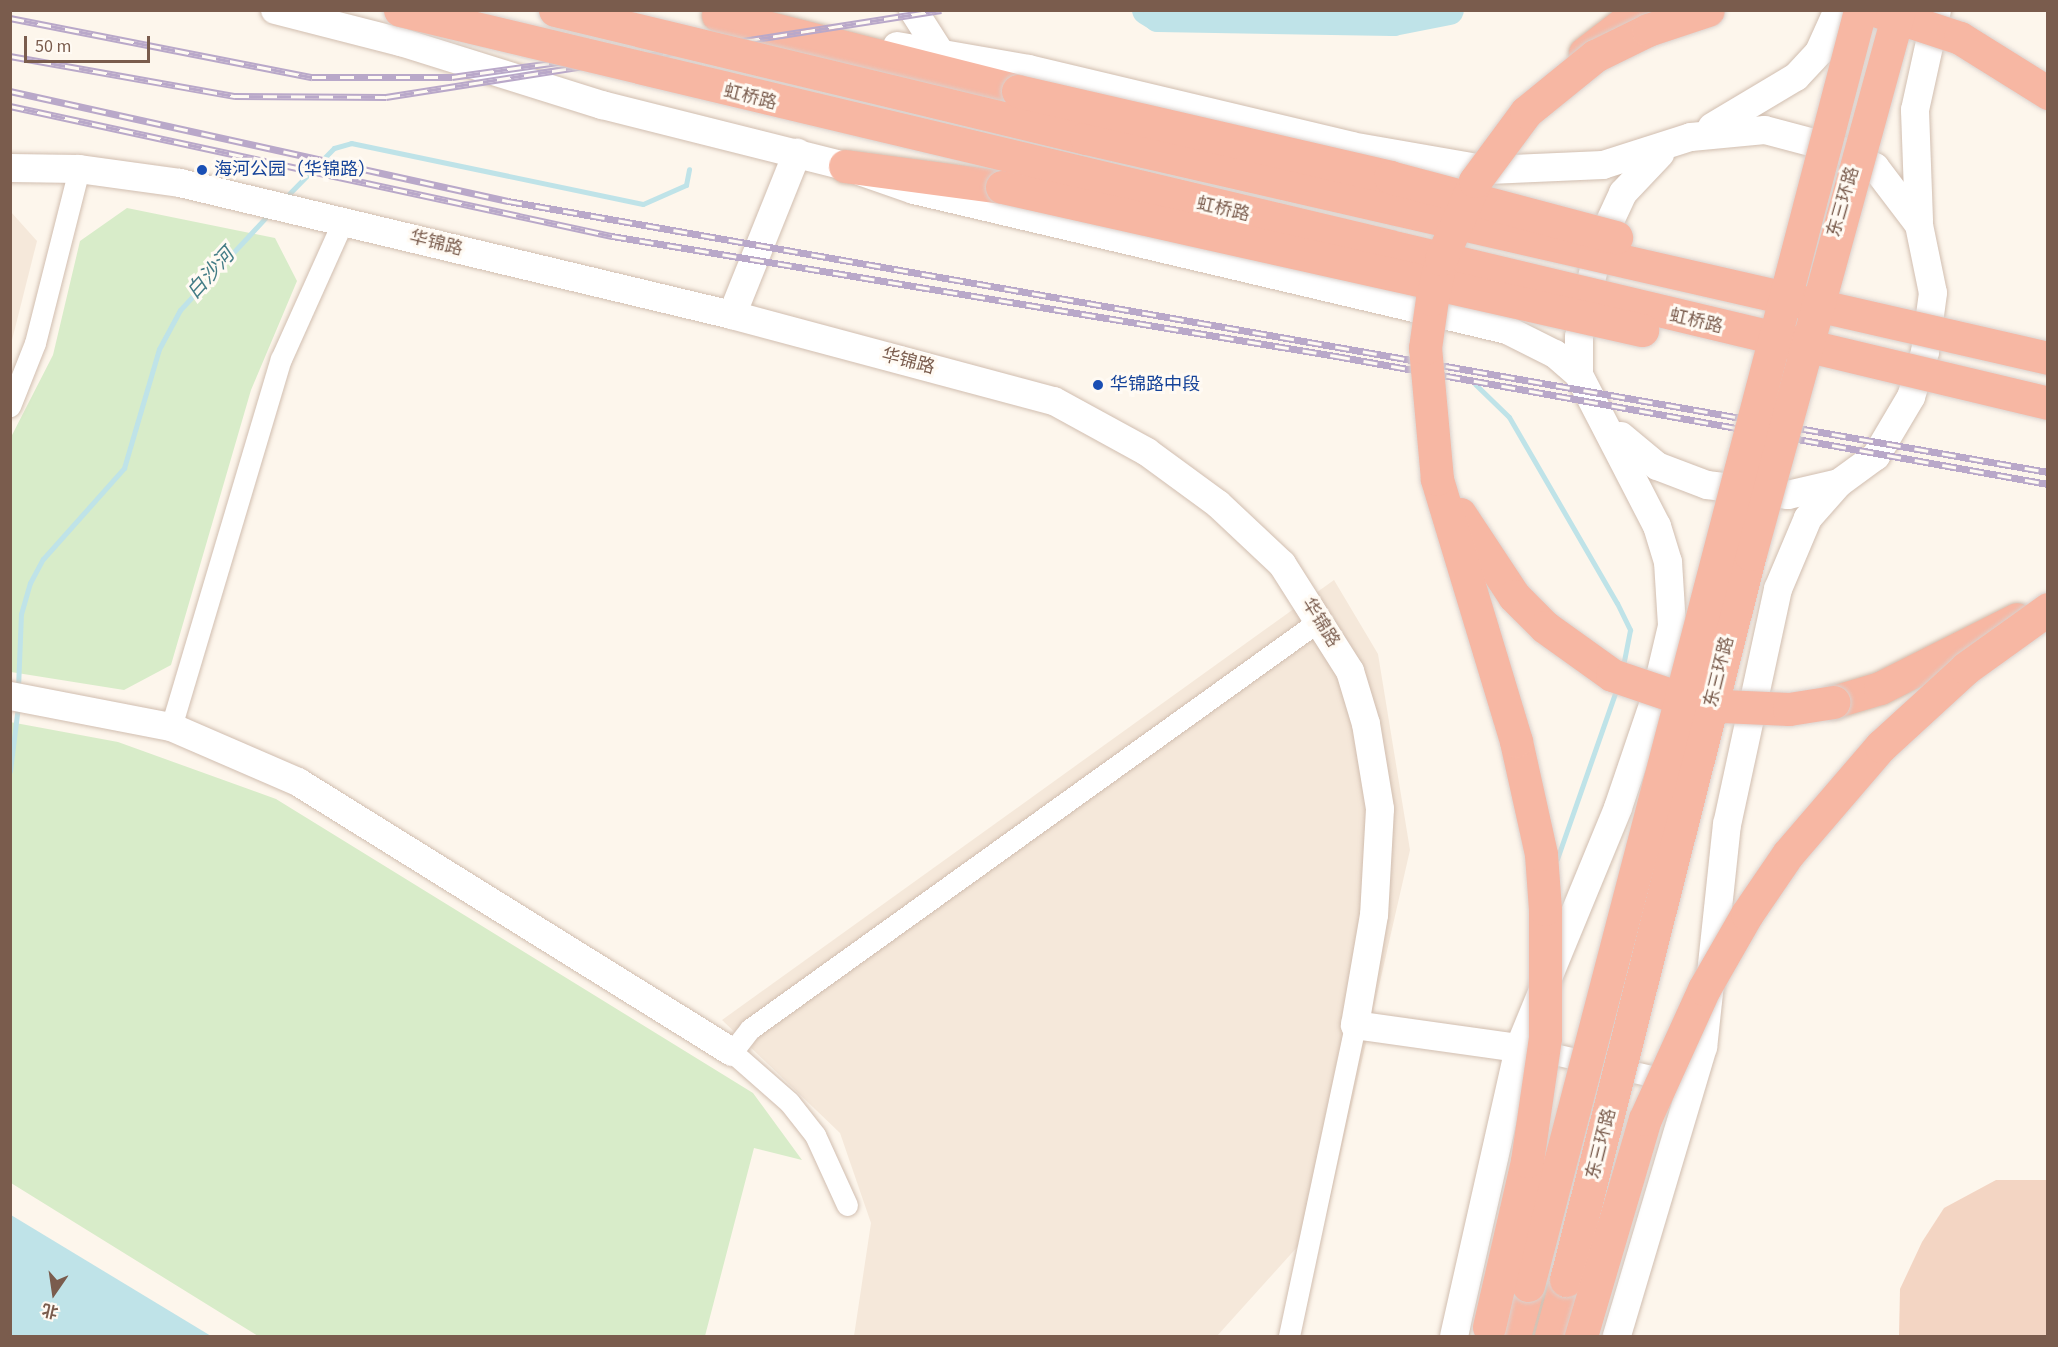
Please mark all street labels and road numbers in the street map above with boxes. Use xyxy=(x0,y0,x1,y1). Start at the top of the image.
street label: 虹桥路 xyxy=(721,81,779,115)
street label: 东三环路 xyxy=(1824,164,1864,240)
street label: 虹桥路 xyxy=(1194,193,1252,227)
street label: 华锦路 xyxy=(407,227,465,261)
street label: 虹桥路 xyxy=(1667,305,1725,339)
street label: 华锦路 xyxy=(879,345,937,379)
street label: 华锦路 xyxy=(1297,594,1343,652)
street label: 东三环路 xyxy=(1701,634,1739,710)
street label: 东三环路 xyxy=(1583,1106,1621,1182)

